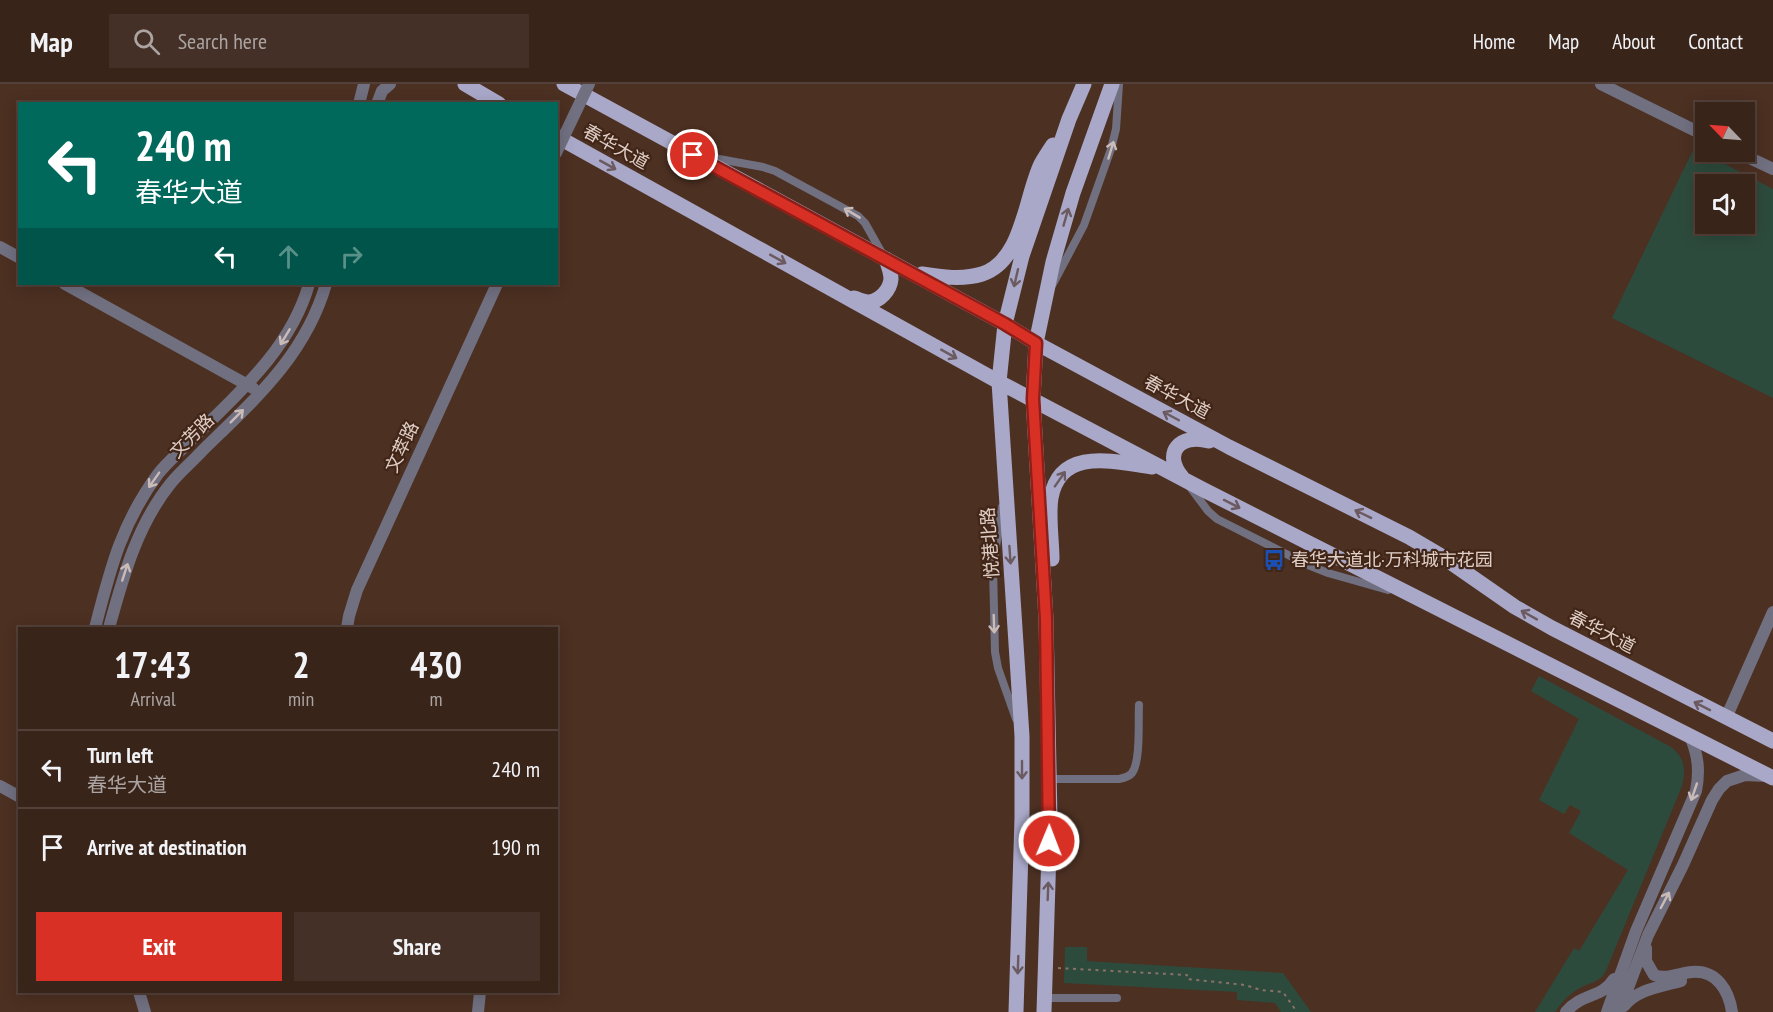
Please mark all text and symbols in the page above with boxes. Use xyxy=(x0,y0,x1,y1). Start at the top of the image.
search box xyxy=(109,14,529,68)
text: Map xyxy=(30,23,73,60)
icon: search xyxy=(130,25,163,58)
text: Search here xyxy=(178,27,267,55)
text: Home xyxy=(1473,28,1515,55)
text: Map xyxy=(1548,28,1579,55)
text: About xyxy=(1612,28,1655,55)
text: Contact xyxy=(1688,28,1743,55)
north arrow xyxy=(1695,102,1755,162)
map controls xyxy=(1695,102,1755,234)
text: 240 m xyxy=(135,118,232,173)
street label: 春华大道 xyxy=(579,119,653,174)
icon: left xyxy=(36,126,114,204)
pin xyxy=(667,129,718,180)
icon: arrive xyxy=(676,138,709,171)
one-way arrow xyxy=(1106,141,1117,160)
one-way arrow xyxy=(598,160,616,171)
button: sound xyxy=(1695,174,1755,234)
text: 春华大道 xyxy=(135,175,243,209)
one-way arrow xyxy=(844,207,861,219)
one-way arrow xyxy=(1061,208,1072,227)
icon: left xyxy=(209,240,242,273)
icon: ahead xyxy=(272,240,305,273)
icon: right xyxy=(335,240,368,273)
one-way arrow xyxy=(769,253,786,265)
one-way arrow xyxy=(1010,268,1022,287)
one-way arrow xyxy=(279,328,291,345)
one-way arrow xyxy=(940,348,957,360)
street label: 春华大道 xyxy=(1140,370,1214,424)
street label: 文芳路 xyxy=(164,408,219,463)
one-way arrow xyxy=(230,409,245,424)
one-way arrow xyxy=(1162,410,1180,421)
street label: 文萃路 xyxy=(380,417,423,476)
one-way arrow xyxy=(148,471,160,488)
one-way arrow xyxy=(1054,472,1066,488)
one-way arrow xyxy=(1223,499,1241,510)
street label: 悦港北路 xyxy=(976,506,1003,580)
one-way arrow xyxy=(1355,508,1372,520)
one-way arrow xyxy=(1005,544,1016,564)
bus stop icon: 春华大道北·万科城市花园 xyxy=(1262,548,1286,572)
place label: 春华大道北·万科城市花园 xyxy=(1291,548,1493,571)
one-way arrow xyxy=(120,563,131,582)
street label: 春华大道 xyxy=(1565,605,1640,658)
one-way arrow xyxy=(1521,609,1538,621)
one-way arrow xyxy=(989,613,1000,633)
text: 17:43 xyxy=(114,641,192,688)
text: 2 xyxy=(292,641,310,688)
text: 430 xyxy=(410,641,462,688)
text: Arrival xyxy=(130,686,176,712)
text: min xyxy=(288,686,314,712)
text: m xyxy=(430,686,443,712)
one-way arrow xyxy=(1693,699,1711,711)
text: Turn left xyxy=(87,741,153,769)
icon: left xyxy=(36,753,69,786)
text: 240 m xyxy=(491,755,540,783)
one-way arrow xyxy=(1016,760,1028,780)
text: 春华大道 xyxy=(87,772,167,798)
one-way arrow xyxy=(1688,782,1699,801)
position arrow xyxy=(1017,809,1081,873)
icon: arrive xyxy=(36,831,69,864)
text: Arrive at destination xyxy=(87,833,247,861)
text: 190 m xyxy=(491,833,540,861)
one-way arrow xyxy=(1042,881,1053,901)
one-way arrow xyxy=(1660,891,1671,909)
button: Exit xyxy=(36,912,282,981)
button: Share xyxy=(294,912,540,981)
one-way arrow xyxy=(1012,955,1024,975)

